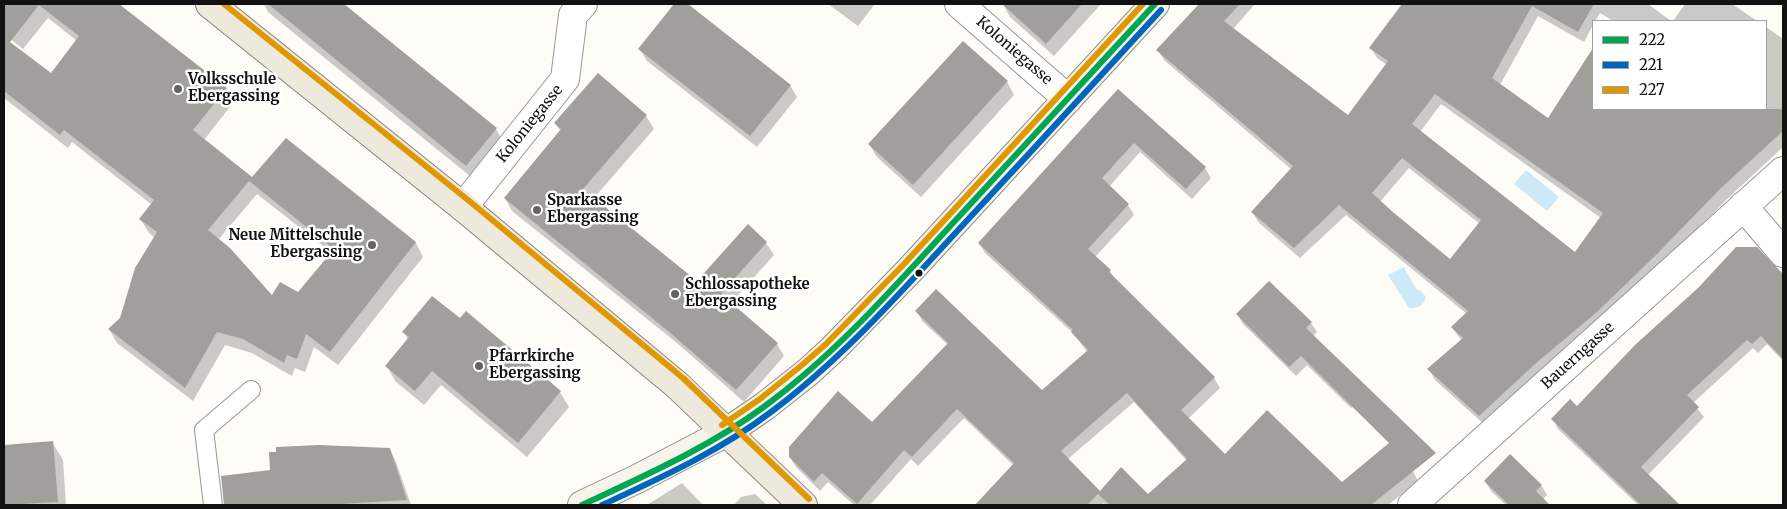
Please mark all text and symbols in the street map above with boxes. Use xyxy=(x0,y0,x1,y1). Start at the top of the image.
street label: Koloniegasse xyxy=(972,13,1056,89)
legend xyxy=(1592,20,1767,110)
text: 222 xyxy=(1639,30,1665,49)
text: 221 xyxy=(1639,55,1663,74)
place label: Volksschule Ebergassing xyxy=(188,71,280,106)
text: 227 xyxy=(1639,80,1665,99)
street label: Koloniegasse xyxy=(493,81,567,167)
marker: Volksschule Ebergassing xyxy=(172,83,184,95)
place label: Sparkasse Ebergassing xyxy=(547,192,639,227)
marker: Sparkasse Ebergassing xyxy=(531,204,543,216)
place label: Neue Mittelschule Ebergassing xyxy=(228,227,362,262)
marker: Neue Mittelschule Ebergassing xyxy=(366,239,378,251)
unlabelled marker xyxy=(914,268,924,278)
place label: Schlossapotheke Ebergassing xyxy=(685,276,810,311)
marker: Schlossapotheke Ebergassing xyxy=(669,288,681,300)
street label: Bauerngasse xyxy=(1538,319,1618,393)
place label: Pfarrkirche Ebergassing xyxy=(489,348,581,383)
marker: Pfarrkirche Ebergassing xyxy=(473,360,485,372)

